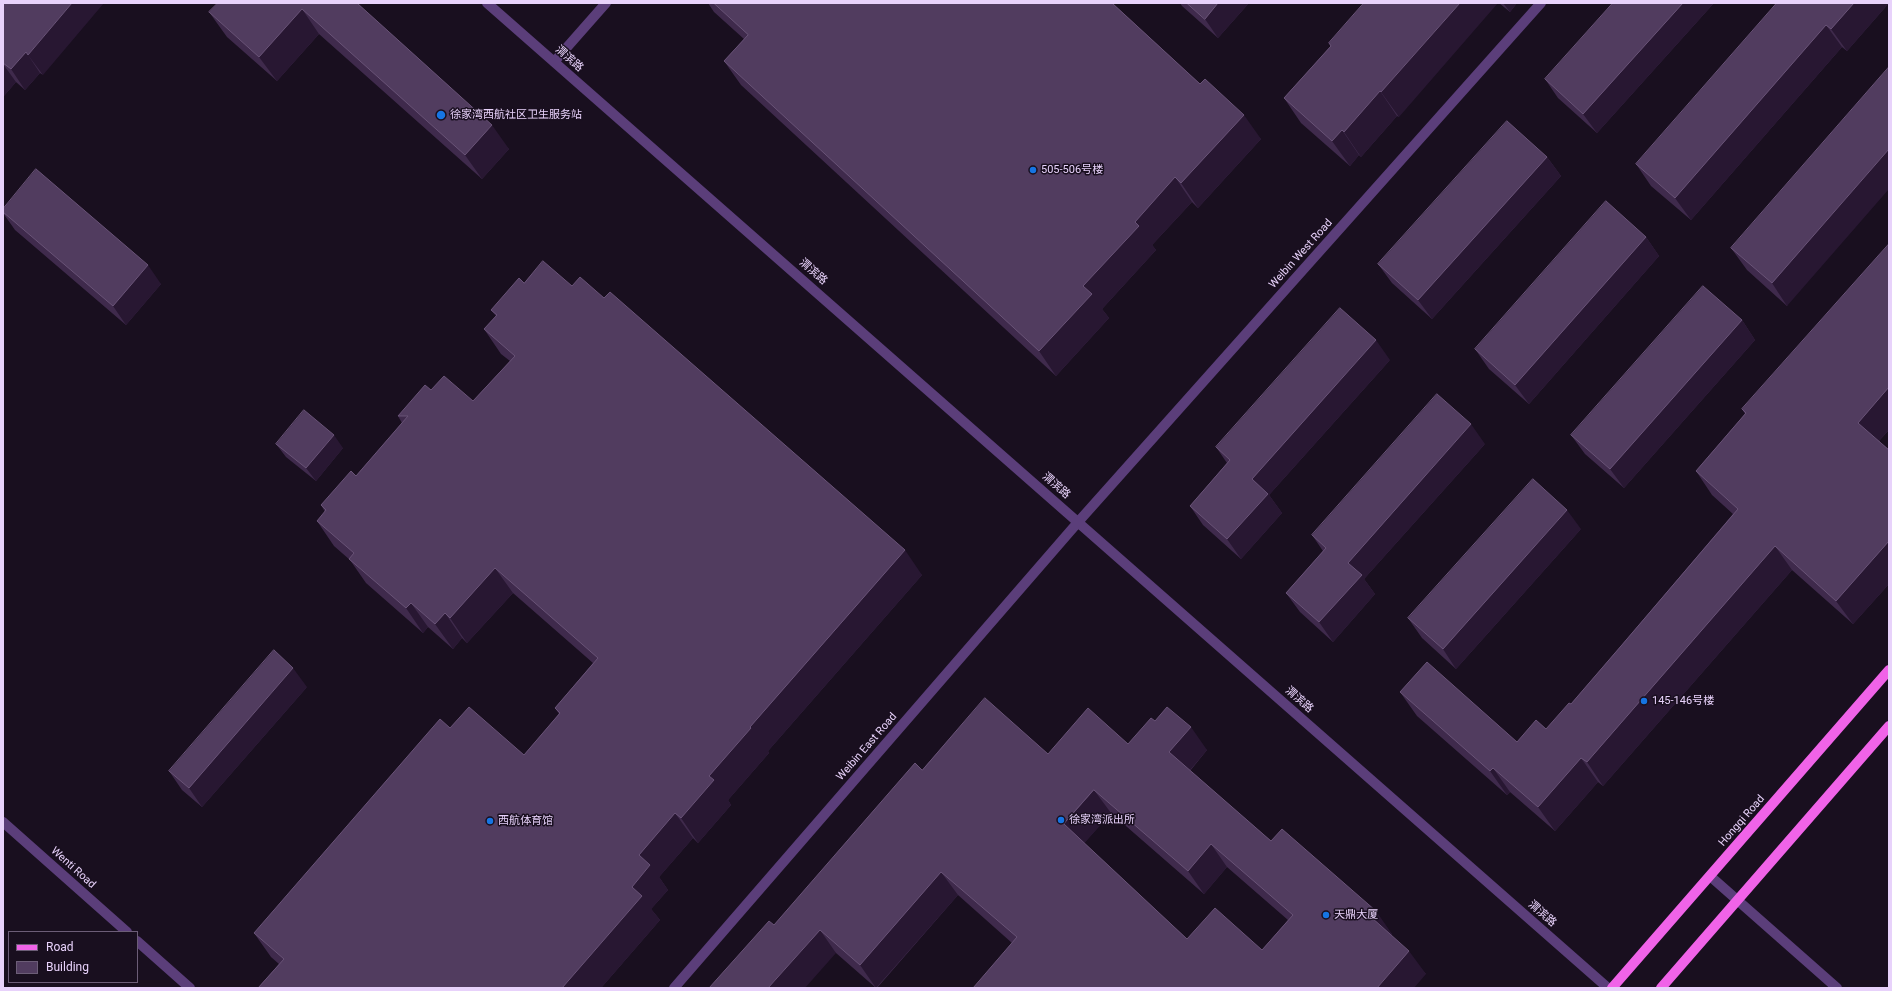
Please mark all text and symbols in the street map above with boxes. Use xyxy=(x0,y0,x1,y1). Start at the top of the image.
street label: 渭滨路 xyxy=(552,43,586,75)
place label: 徐家湾西航社区卫生服务站 xyxy=(450,108,582,122)
marker: 徐家湾西航社区卫生服务站 xyxy=(435,109,447,121)
place label: 505-506号楼 xyxy=(1041,163,1103,177)
marker: 505-506号楼 xyxy=(1028,165,1038,175)
street label: Weibin West Road xyxy=(1267,217,1335,291)
street label: 渭滨路 xyxy=(796,256,830,288)
street label: 渭滨路 xyxy=(1039,470,1073,502)
street label: 渭滨路 xyxy=(1282,684,1316,716)
place label: 145-146号楼 xyxy=(1652,694,1714,708)
marker: 145-146号楼 xyxy=(1639,696,1649,706)
street label: Weibin East Road xyxy=(834,711,900,783)
street label: Hongqi Road xyxy=(1716,793,1768,849)
place label: 徐家湾派出所 xyxy=(1069,813,1135,827)
place label: 西航体育馆 xyxy=(498,814,553,828)
marker: 徐家湾派出所 xyxy=(1056,815,1066,825)
marker: 西航体育馆 xyxy=(485,816,495,826)
street label: Wenti Road xyxy=(48,844,98,892)
street label: 渭滨路 xyxy=(1525,898,1559,930)
place label: 天鼎大厦 xyxy=(1334,908,1378,922)
marker: 天鼎大厦 xyxy=(1321,910,1331,920)
legend xyxy=(8,931,138,983)
text: Road xyxy=(46,940,74,954)
text: Building xyxy=(46,960,89,974)

